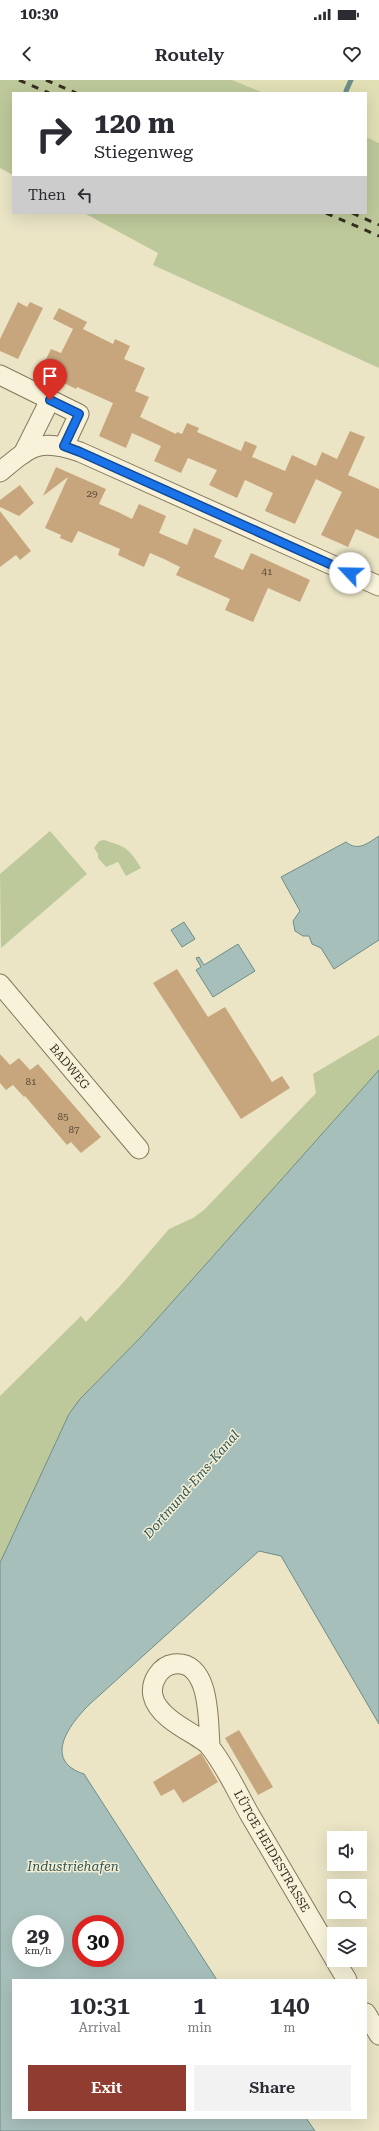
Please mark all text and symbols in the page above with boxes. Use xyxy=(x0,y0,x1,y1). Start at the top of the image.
text: 10:30 xyxy=(20,5,58,23)
icon: back xyxy=(16,43,38,65)
icon: heart xyxy=(341,43,363,65)
text: Routely xyxy=(155,44,224,65)
text: 120 m xyxy=(94,107,175,140)
icon: right xyxy=(28,108,80,160)
text: Stiegenweg xyxy=(94,141,193,162)
icon: left xyxy=(74,184,96,206)
text: Then xyxy=(28,186,66,204)
pin xyxy=(33,359,67,400)
icon: arrive xyxy=(39,365,61,387)
house number: 29 xyxy=(86,488,98,499)
position arrow xyxy=(329,552,371,594)
house number: 41 xyxy=(261,566,273,577)
street label: BADWEG xyxy=(47,1041,93,1093)
house number: 81 xyxy=(25,1076,37,1087)
house number: 85 xyxy=(57,1111,69,1122)
house number: 87 xyxy=(68,1124,80,1135)
water label: Dortmund-Ems-Kanal xyxy=(140,1427,242,1542)
street label: LÜTGE HEIDESTRASSE xyxy=(231,1788,313,1915)
map controls xyxy=(327,1831,367,1967)
button: sound xyxy=(327,1831,367,1871)
water label: Industriehafen xyxy=(26,1859,119,1874)
button: search xyxy=(327,1879,367,1919)
speed limit sign: 30 xyxy=(72,1915,124,1967)
text: 29 xyxy=(27,1924,49,1948)
button: layers xyxy=(327,1927,367,1967)
text: km/h xyxy=(25,1945,51,1956)
text: 10:31 xyxy=(69,1992,130,2020)
text: 1 xyxy=(193,1992,206,2020)
text: 140 xyxy=(269,1992,310,2020)
text: Arrival xyxy=(79,2020,121,2035)
text: min xyxy=(188,2020,212,2035)
text: m xyxy=(284,2020,295,2035)
button: Exit xyxy=(28,2065,186,2111)
button: Share xyxy=(194,2065,351,2111)

